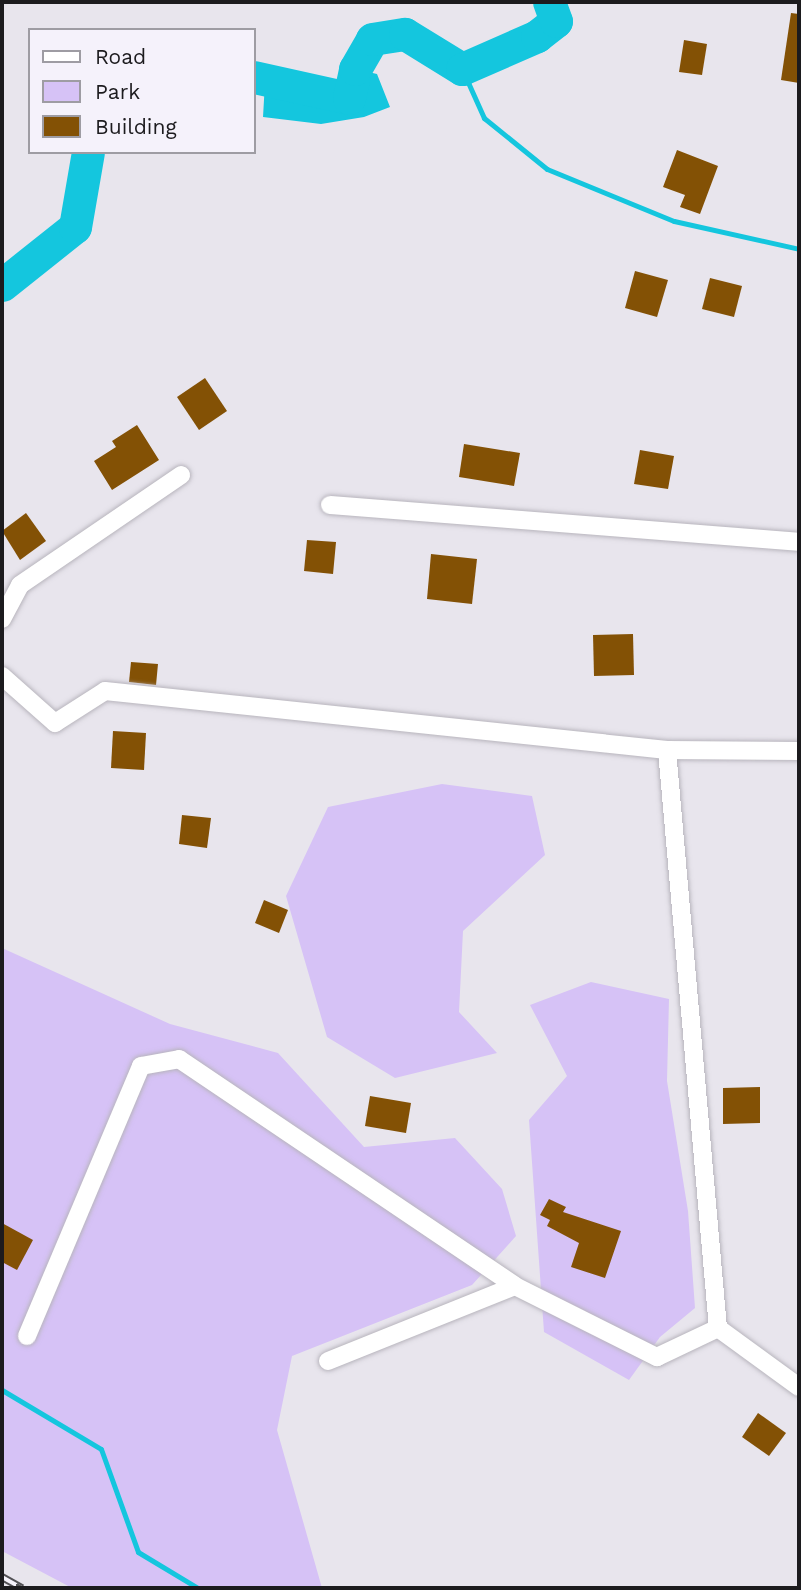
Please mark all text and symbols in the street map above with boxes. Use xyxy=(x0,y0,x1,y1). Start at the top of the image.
legend xyxy=(28,28,256,154)
text: Road xyxy=(95,44,146,69)
text: Park xyxy=(95,79,140,104)
text: Building xyxy=(95,114,177,139)

